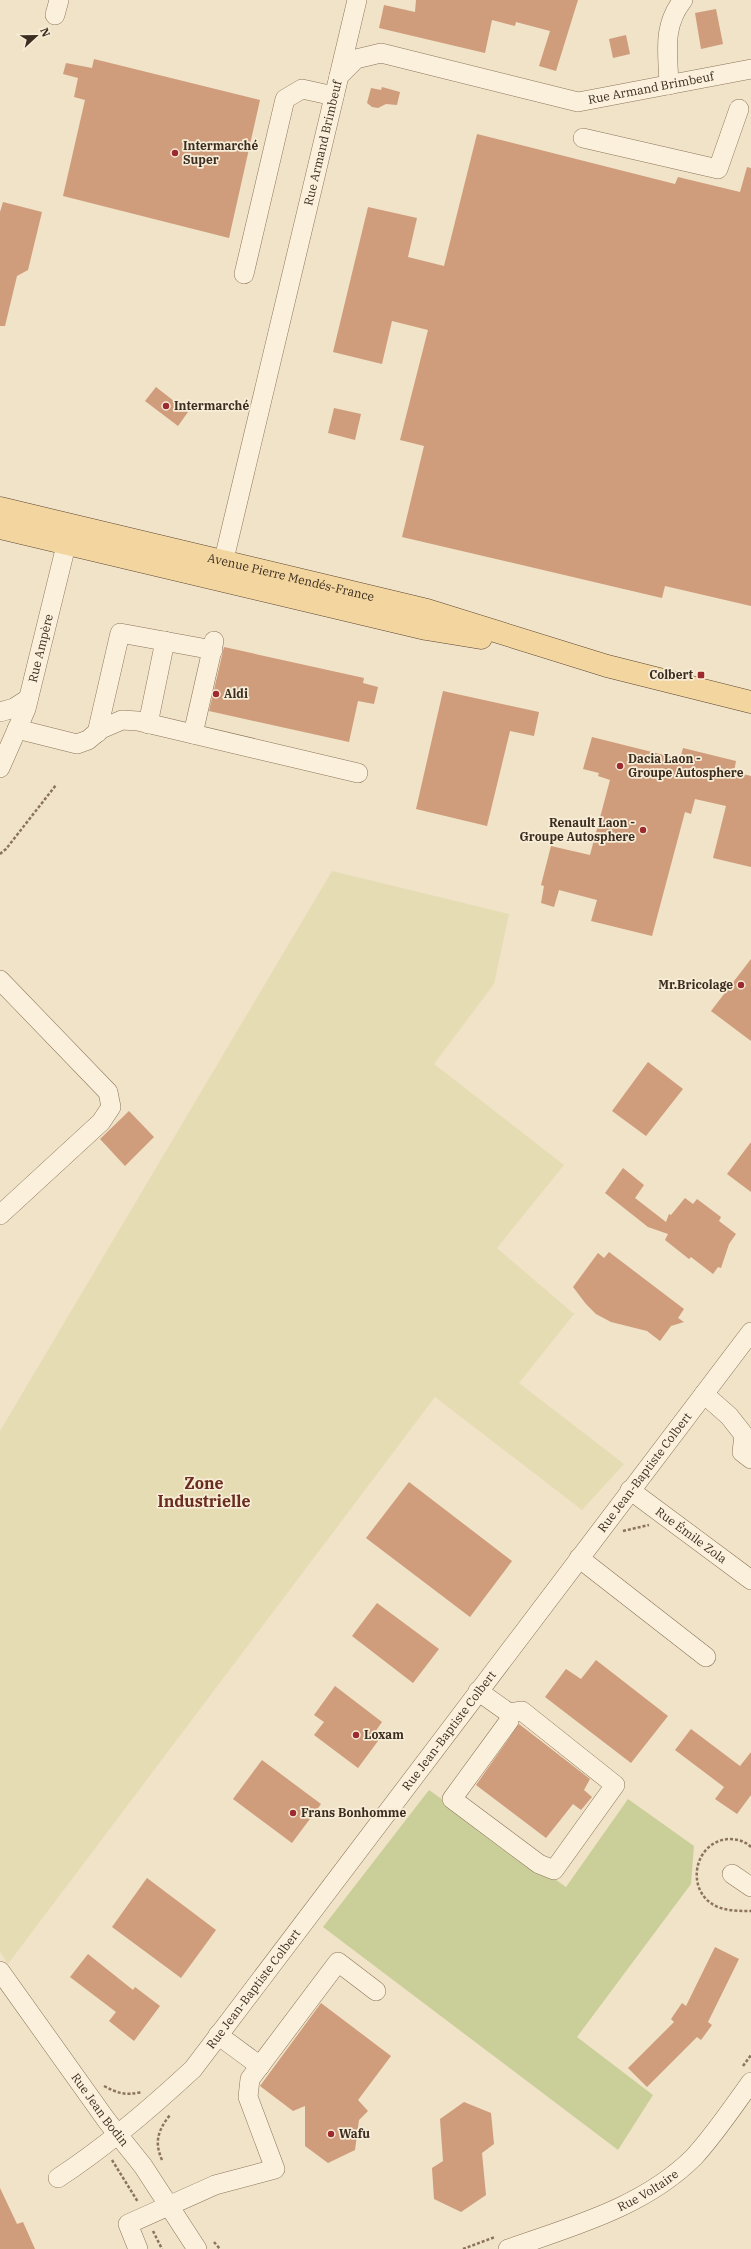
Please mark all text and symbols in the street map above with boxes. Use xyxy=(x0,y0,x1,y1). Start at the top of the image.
north arrow xyxy=(16,16,56,56)
text: N xyxy=(37,26,54,39)
street label: Rue Armand Brimbeuf xyxy=(587,68,716,107)
street label: Rue Armand Brimbeuf xyxy=(300,78,345,207)
place label: Intermarché Super xyxy=(183,138,258,167)
marker: Intermarché Super xyxy=(170,148,180,158)
place label: Intermarché xyxy=(174,398,249,413)
marker: Intermarché xyxy=(161,401,171,411)
street label: Avenue Pierre Mendés-France xyxy=(206,550,376,604)
street label: Rue Ampère xyxy=(25,612,56,684)
place label: Colbert xyxy=(649,667,694,682)
marker: Colbert xyxy=(696,670,706,680)
place label: Aldi xyxy=(224,686,248,701)
marker: Aldi xyxy=(211,689,221,699)
place label: Dacia Laon - Groupe Autosphere xyxy=(628,751,744,780)
marker: Dacia Laon - Groupe Autosphere xyxy=(615,761,625,771)
place label: Renault Laon - Groupe Autosphere xyxy=(519,815,635,844)
marker: Renault Laon - Groupe Autosphere xyxy=(638,825,648,835)
place label: Mr.Bricolage xyxy=(658,977,733,992)
marker: Mr.Bricolage xyxy=(736,980,746,990)
street label: Rue Jean-Baptiste Colbert xyxy=(594,1409,694,1535)
district label: Zone Industrielle xyxy=(158,1473,250,1511)
street label: Rue Émile Zola xyxy=(653,1504,730,1567)
street label: Rue Jean-Baptiste Colbert xyxy=(399,1668,499,1793)
place label: Loxam xyxy=(364,1727,404,1742)
marker: Loxam xyxy=(351,1730,361,1740)
place label: Frans Bonhomme xyxy=(301,1805,406,1820)
marker: Frans Bonhomme xyxy=(288,1808,298,1818)
street label: Rue Jean-Baptiste Colbert xyxy=(203,1926,303,2052)
street label: Rue Jean Bodin xyxy=(68,2070,132,2149)
place label: Wafu xyxy=(339,2126,370,2141)
marker: Wafu xyxy=(326,2129,336,2139)
street label: Rue Voltaire xyxy=(615,2166,681,2214)

